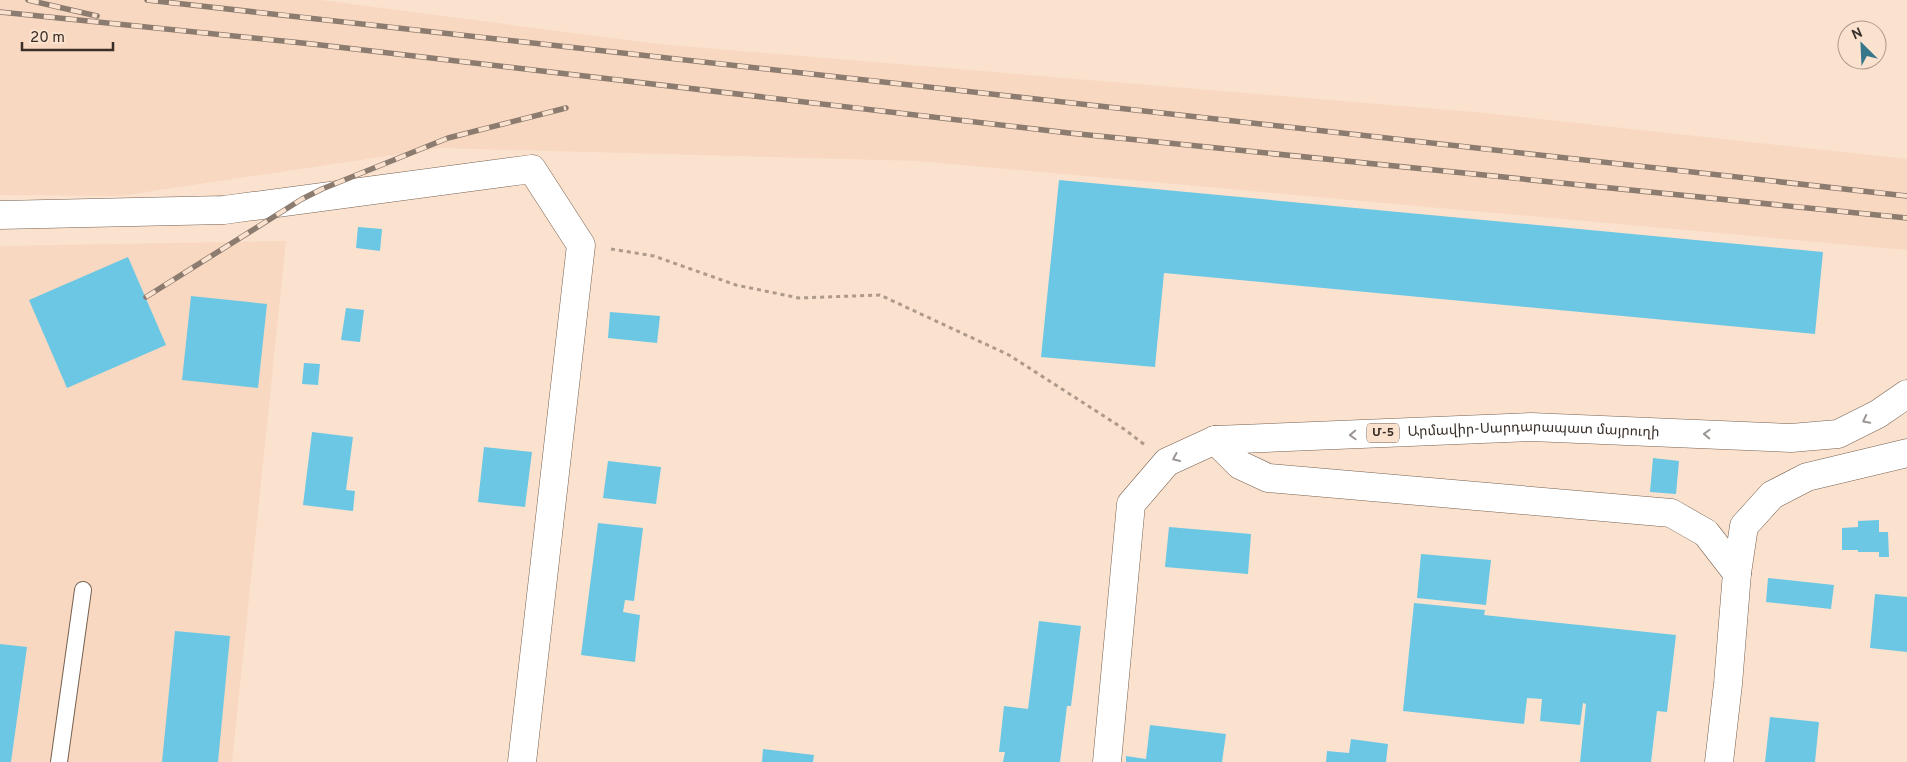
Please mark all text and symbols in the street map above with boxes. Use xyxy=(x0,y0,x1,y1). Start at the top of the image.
scale bar xyxy=(22,20,114,52)
north arrow xyxy=(1837,20,1887,70)
text: N xyxy=(1849,25,1865,44)
text: 20 m xyxy=(30,29,65,48)
one-way arrow xyxy=(1862,414,1871,424)
street label: Արմավիր-Սարդարապատ մայրուղի xyxy=(1407,418,1660,441)
road number: Մ-5 xyxy=(1367,423,1399,442)
one-way arrow xyxy=(1348,429,1356,440)
one-way arrow xyxy=(1703,429,1711,439)
one-way arrow xyxy=(1172,451,1181,462)

